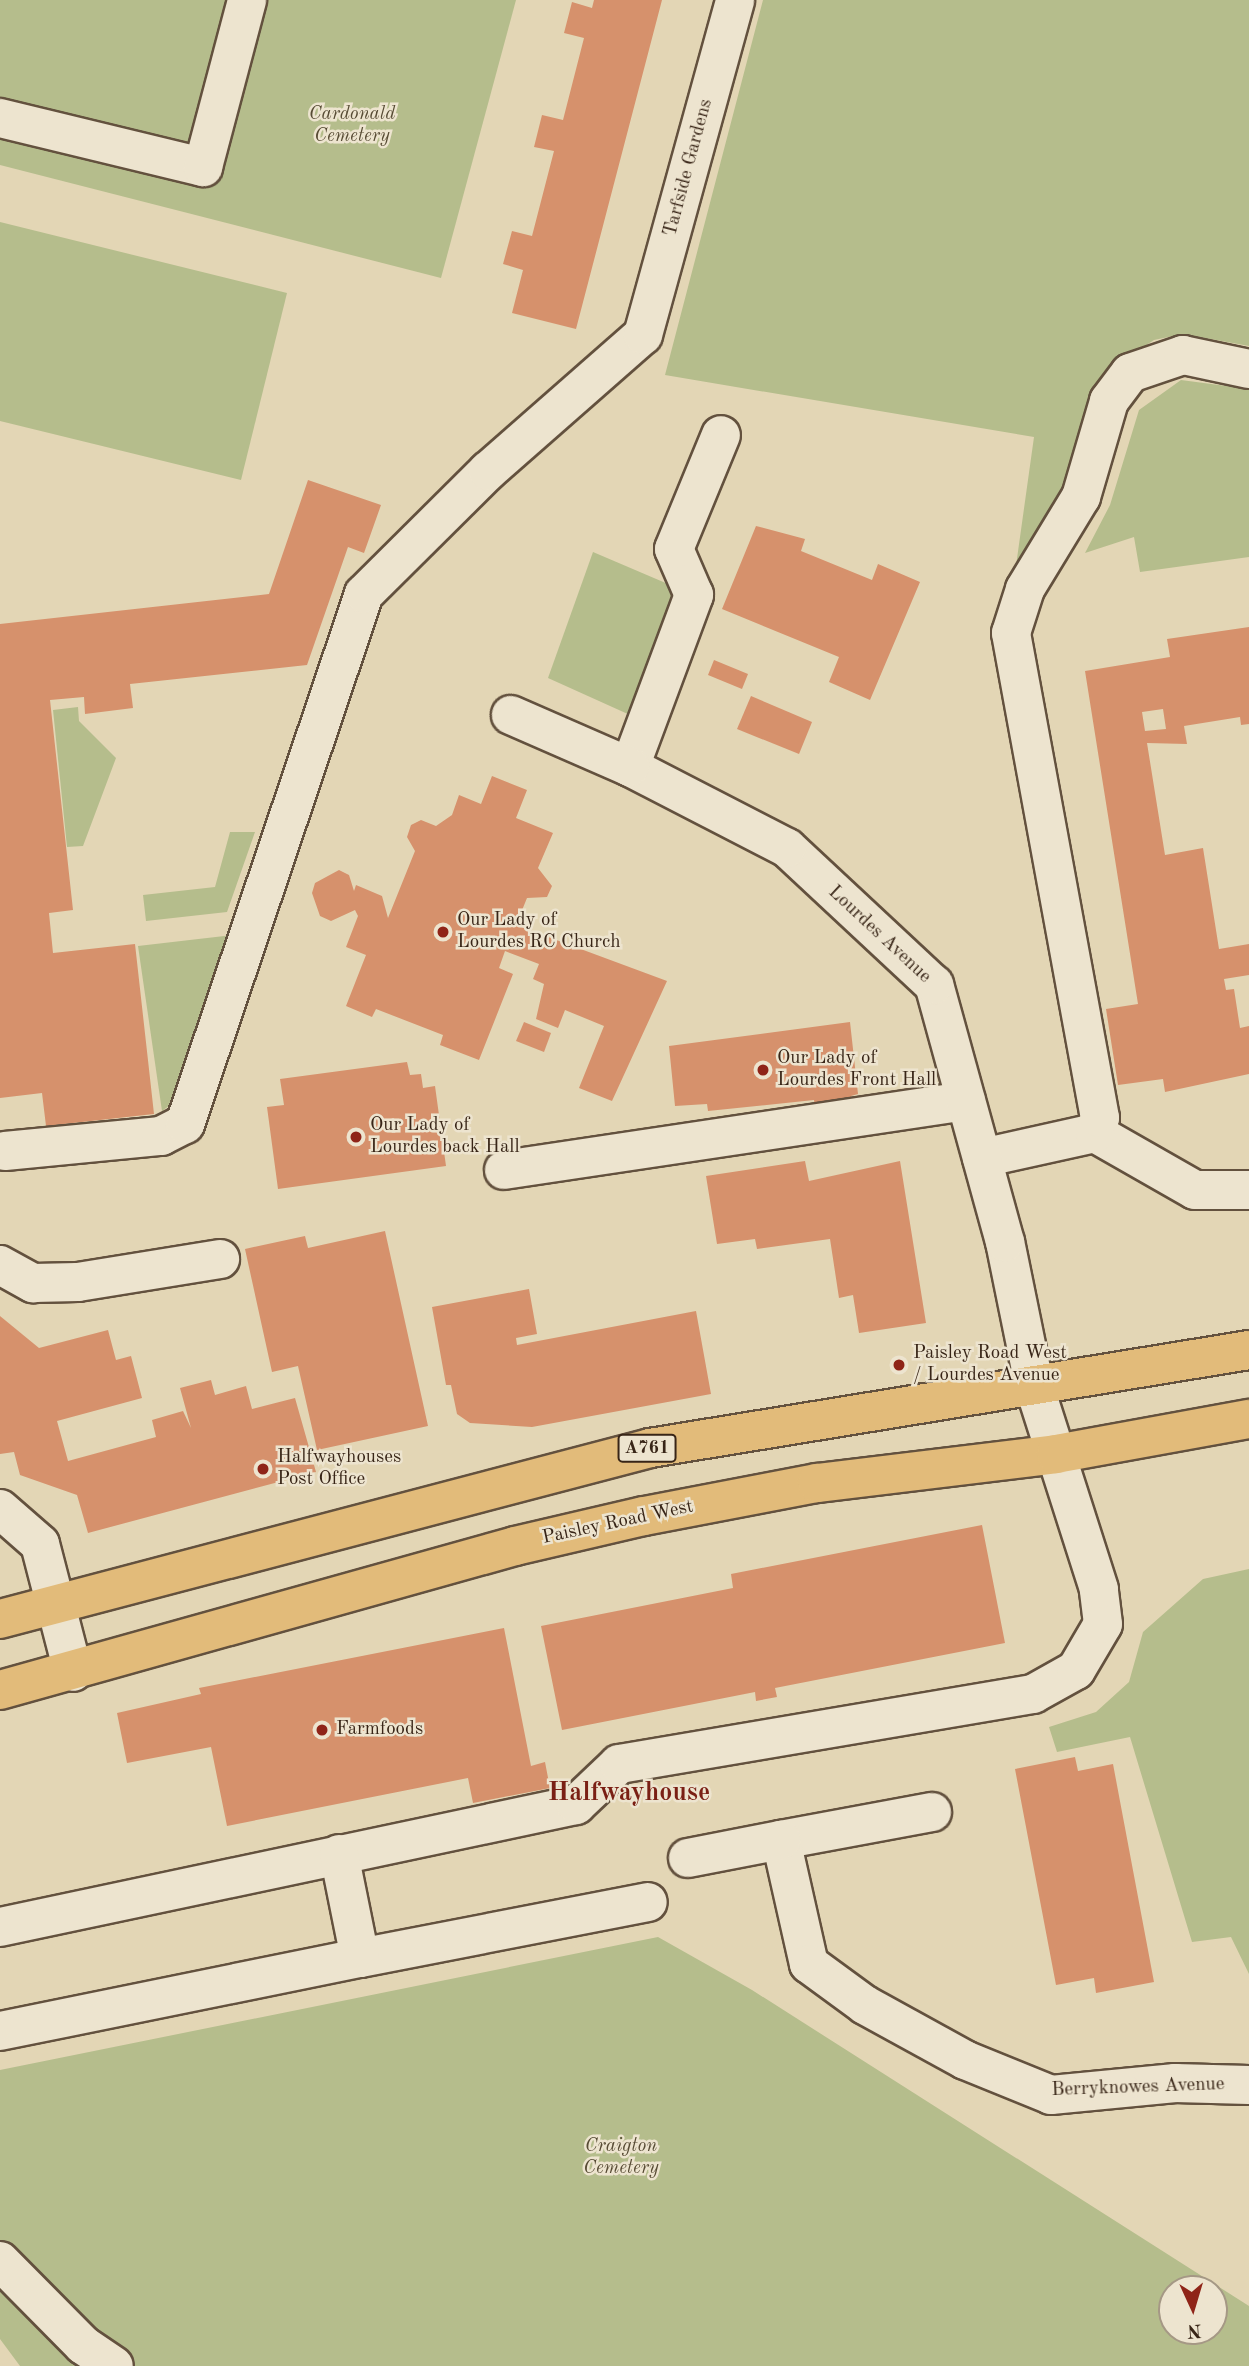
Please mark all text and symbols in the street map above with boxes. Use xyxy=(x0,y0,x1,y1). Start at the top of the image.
street label: Tarfside Gardens xyxy=(660,97,718,239)
park label: Cardonald Cemetery xyxy=(309,104,395,148)
street label: Lourdes Avenue xyxy=(823,881,935,989)
place label: Our Lady of Lourdes RC Church xyxy=(457,910,621,954)
marker: Our Lady of Lourdes RC Church xyxy=(435,924,451,940)
place label: Our Lady of Lourdes Front Hall xyxy=(777,1048,936,1092)
marker: Our Lady of Lourdes Front Hall xyxy=(755,1062,771,1078)
place label: Our Lady of Lourdes back Hall xyxy=(370,1115,520,1159)
marker: Our Lady of Lourdes back Hall xyxy=(348,1129,364,1145)
place label: Paisley Road West / Lourdes Avenue xyxy=(913,1343,1067,1387)
marker: Paisley Road West / Lourdes Avenue xyxy=(891,1357,907,1373)
road number: A761 xyxy=(617,1434,677,1462)
place label: Halfwayhouses Post Office xyxy=(277,1447,401,1491)
marker: Halfwayhouses Post Office xyxy=(255,1461,271,1477)
street label: Paisley Road West xyxy=(540,1496,696,1550)
place label: Farmfoods xyxy=(336,1719,423,1741)
marker: Farmfoods xyxy=(314,1722,330,1738)
district label: Halfwayhouse xyxy=(548,1778,710,1810)
street label: Berryknowes Avenue xyxy=(1051,2074,1225,2102)
park label: Craigton Cemetery xyxy=(583,2136,659,2180)
north arrow xyxy=(1158,2275,1228,2345)
text: N xyxy=(1186,2319,1202,2339)

